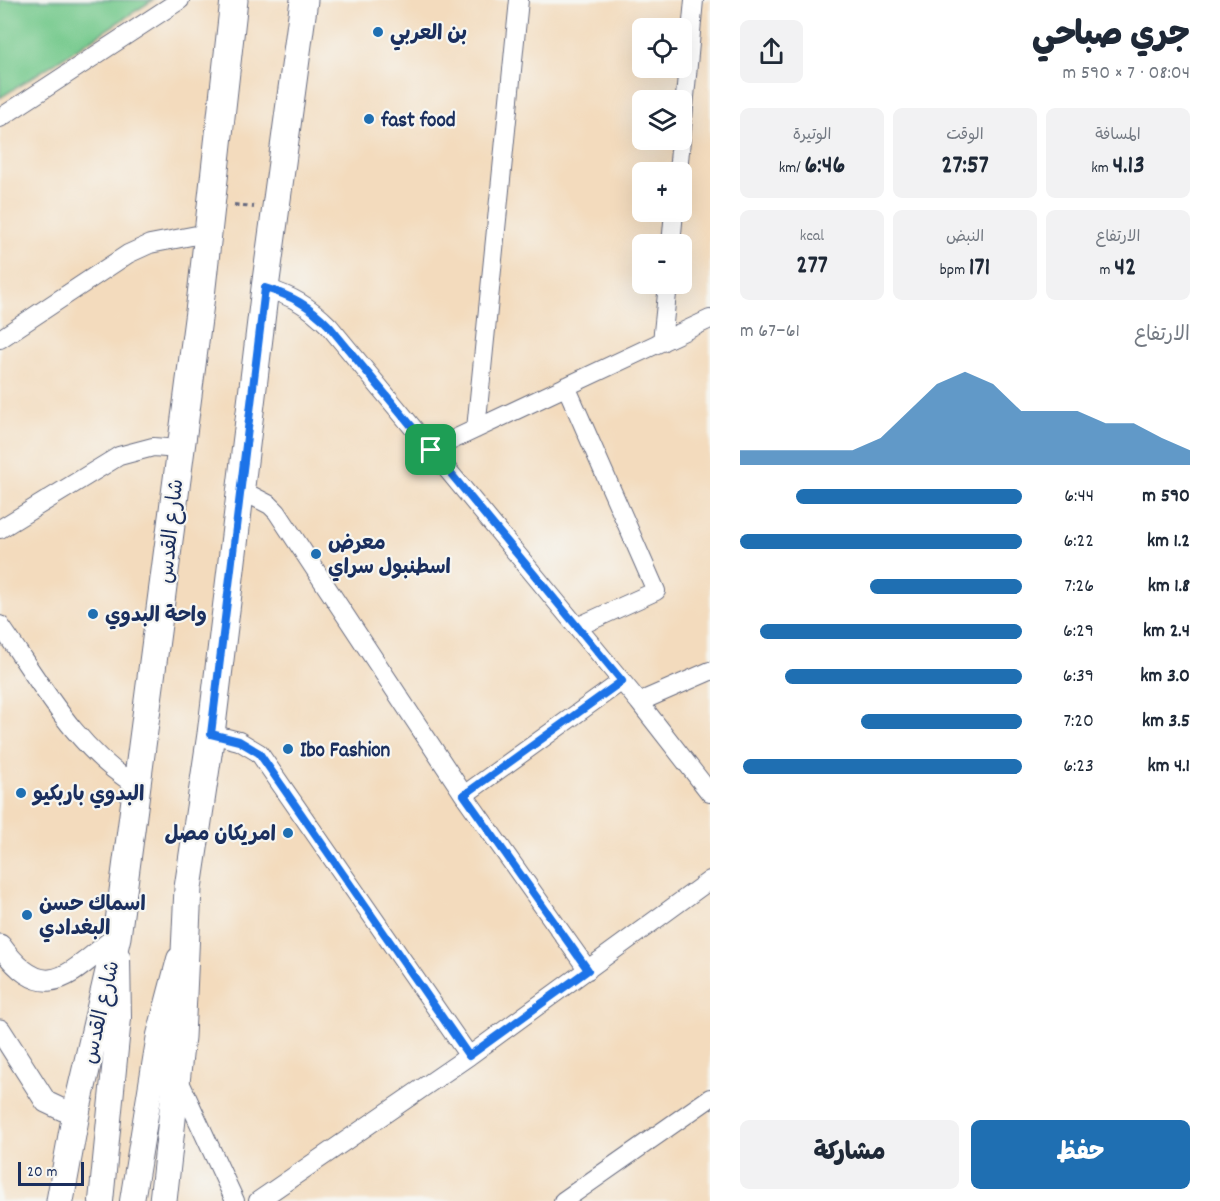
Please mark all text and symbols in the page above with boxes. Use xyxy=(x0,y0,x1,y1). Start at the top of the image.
text: جري صباحي xyxy=(1032,14,1190,61)
map controls xyxy=(632,18,692,294)
button: locate xyxy=(632,18,692,78)
place label: بن العربي xyxy=(390,20,467,51)
button: share xyxy=(740,20,803,83)
marker: بن العربي xyxy=(371,25,385,39)
text: 08:04 · 7 × 590 m xyxy=(1062,60,1190,88)
button: layers xyxy=(632,90,692,150)
place label: fast food xyxy=(380,107,456,137)
marker: fast food xyxy=(362,112,376,126)
text: الوتيرة xyxy=(793,124,831,147)
text: الوقت xyxy=(946,124,984,147)
text: المسافة xyxy=(1095,124,1141,147)
text: 6:46 xyxy=(805,148,845,185)
text: 27:57 xyxy=(941,148,989,185)
text: 4.13 xyxy=(1112,148,1145,185)
text: /km xyxy=(779,157,805,180)
text: km xyxy=(1091,157,1112,180)
button: + xyxy=(632,162,692,222)
text: kcal xyxy=(800,225,824,248)
text: النبض xyxy=(946,226,984,249)
text: الارتفاع xyxy=(1096,226,1140,249)
button: − xyxy=(632,234,692,294)
text: 277 xyxy=(796,248,828,285)
text: 171 xyxy=(969,250,990,287)
text: 42 xyxy=(1114,250,1136,287)
text: bpm xyxy=(940,259,969,282)
text: m xyxy=(1100,259,1114,282)
text: 61–67 m xyxy=(740,318,800,346)
text: الارتفاع xyxy=(1134,322,1190,350)
pin xyxy=(405,424,456,475)
icon: arrive xyxy=(414,433,447,466)
street label: شارع القدس xyxy=(153,478,193,585)
text: 6:44 xyxy=(1064,483,1094,511)
text: 590 m xyxy=(1142,483,1190,511)
text: 6:22 xyxy=(1063,528,1094,556)
text: 1.2 km xyxy=(1147,528,1190,556)
place label: معرض اسطنبول سراي xyxy=(328,530,451,584)
marker: معرض اسطنبول سراي xyxy=(309,547,323,561)
text: 7:26 xyxy=(1064,573,1094,601)
text: 1.8 km xyxy=(1148,573,1190,601)
place label: واحة البدوي xyxy=(105,602,207,632)
marker: واحة البدوي xyxy=(86,607,100,621)
text: 6:29 xyxy=(1063,618,1094,646)
text: 2.4 km xyxy=(1143,618,1190,646)
text: 6:39 xyxy=(1063,663,1094,691)
text: 3.0 km xyxy=(1140,663,1190,691)
text: 7:20 xyxy=(1063,708,1094,736)
text: 3.5 km xyxy=(1142,708,1190,736)
place label: Ibo Fashion xyxy=(300,737,391,767)
marker: Ibo Fashion xyxy=(281,742,295,756)
text: 6:23 xyxy=(1063,753,1094,781)
text: 4.1 km xyxy=(1147,753,1190,781)
place label: البدوي باربكيو xyxy=(31,781,144,811)
marker: البدوي باربكيو xyxy=(14,786,28,800)
place label: امريكان مصل xyxy=(165,821,276,851)
marker: امريكان مصل xyxy=(281,826,295,840)
place label: اسماك حسن البغدادي xyxy=(39,891,146,945)
marker: اسماك حسن البغدادي xyxy=(20,908,34,922)
street label: شارع القدس xyxy=(77,958,129,1067)
button: مشاركة xyxy=(740,1120,959,1189)
button: حفظ xyxy=(971,1120,1190,1189)
scale bar xyxy=(18,1159,84,1186)
text: 20 m xyxy=(27,1161,57,1184)

